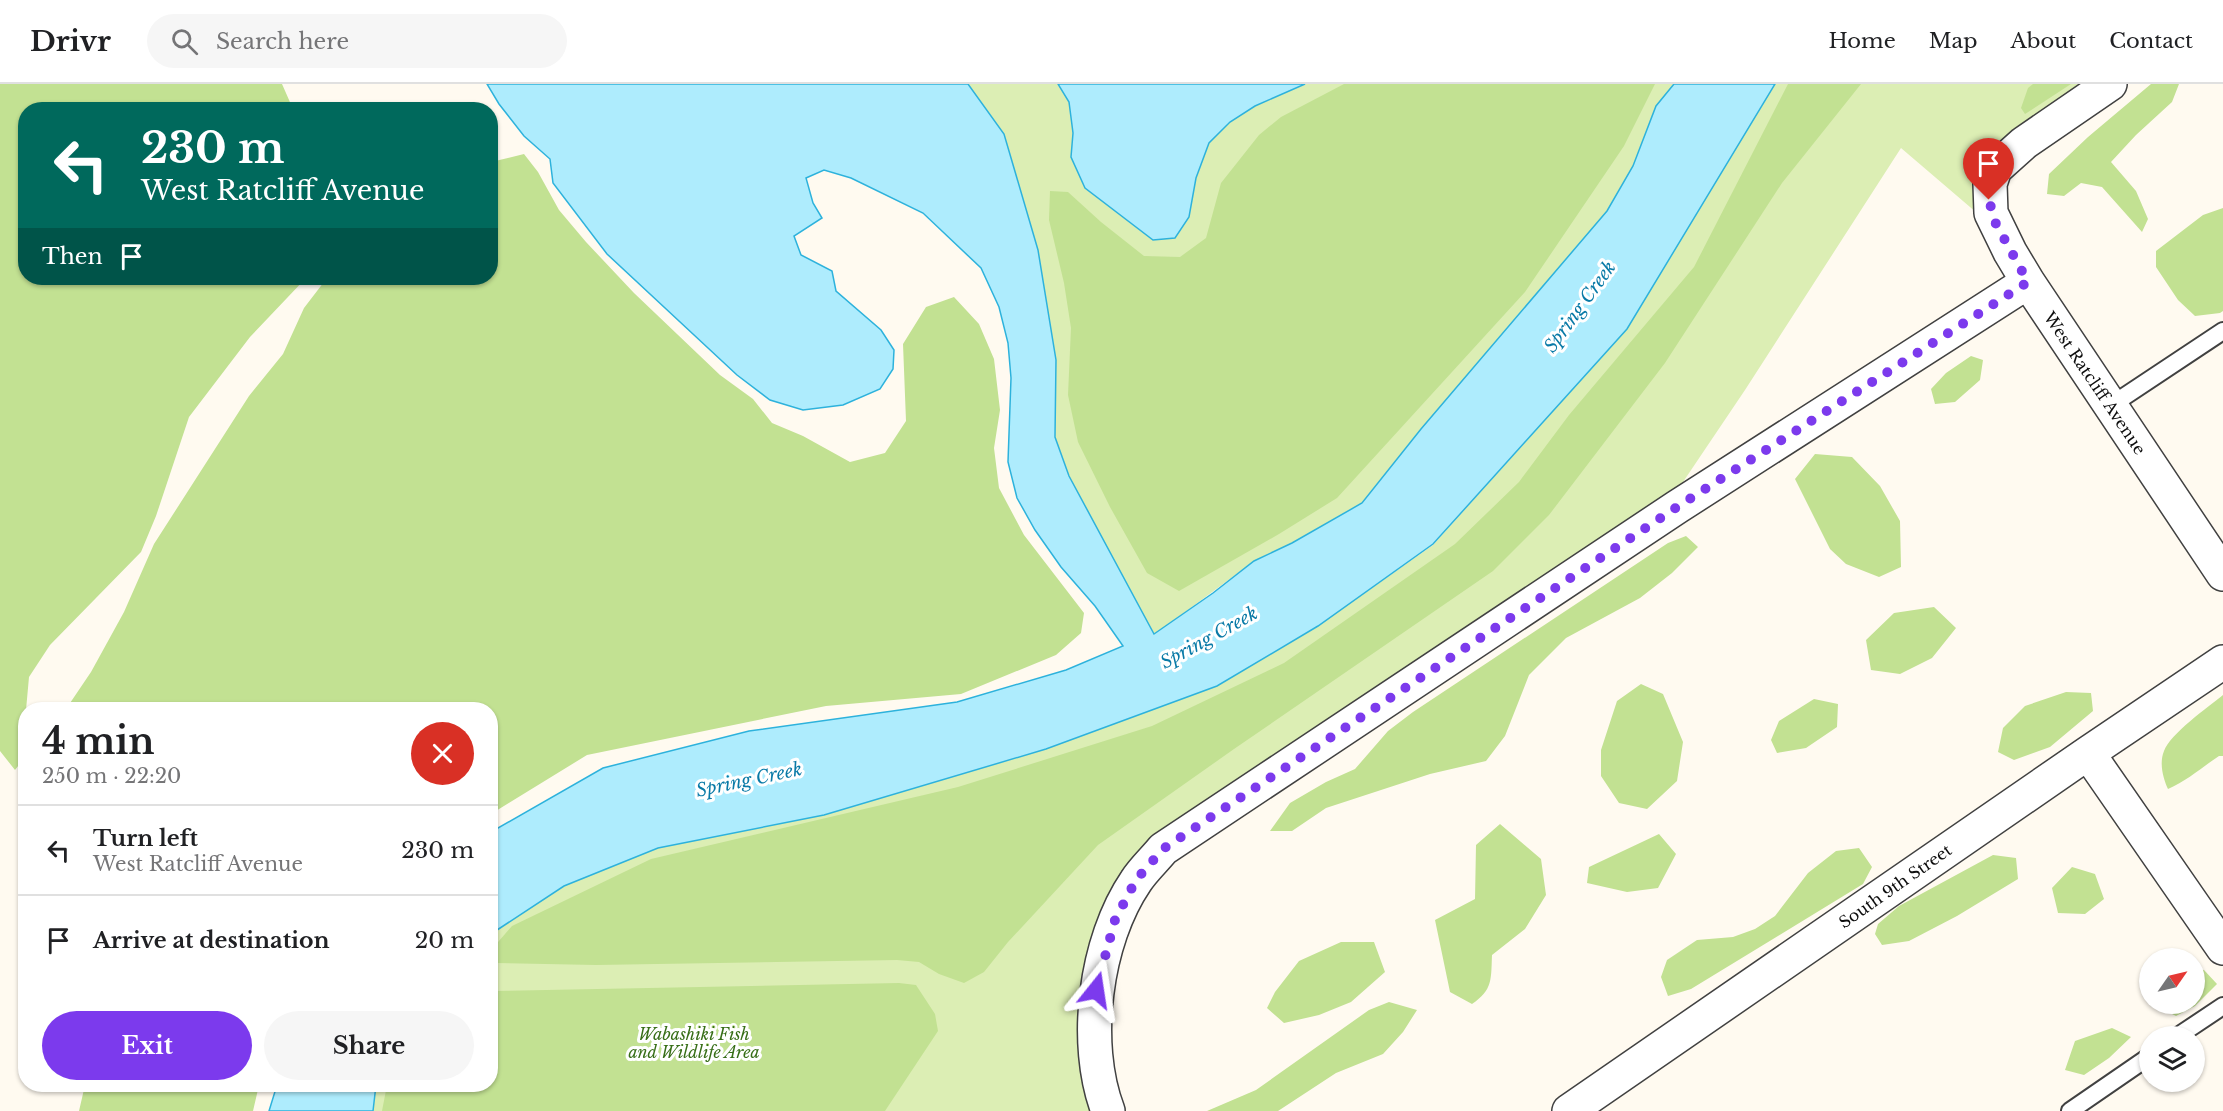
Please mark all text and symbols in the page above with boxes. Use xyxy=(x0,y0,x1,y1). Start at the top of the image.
search box xyxy=(147,14,567,68)
text: Drivr xyxy=(30,24,111,59)
icon: search xyxy=(168,25,201,58)
text: Search here xyxy=(216,28,349,55)
text: Home xyxy=(1829,28,1896,54)
text: Map xyxy=(1929,28,1977,54)
text: About xyxy=(2010,28,2076,54)
text: Contact xyxy=(2109,28,2193,54)
text: 230 m xyxy=(141,122,284,174)
icon: left xyxy=(42,126,120,204)
pin xyxy=(1963,138,2014,200)
icon: arrive xyxy=(1972,147,2005,180)
text: West Ratcliff Avenue xyxy=(141,174,424,207)
icon: arrive xyxy=(115,240,148,273)
text: Then xyxy=(42,243,103,270)
water label: Spring Creek xyxy=(1539,257,1621,357)
street label: West Ratcliff Avenue xyxy=(2039,307,2150,458)
water label: Spring Creek xyxy=(1157,602,1261,674)
text: 4 min xyxy=(42,719,154,764)
button: close xyxy=(411,722,474,785)
water label: Spring Creek xyxy=(694,758,804,802)
text: 250 m · 22:20 xyxy=(42,764,181,788)
text: Turn left xyxy=(93,825,198,852)
icon: left xyxy=(42,834,75,867)
text: 230 m xyxy=(401,837,474,864)
street label: South 9th Street xyxy=(1835,840,1955,932)
text: West Ratcliff Avenue xyxy=(93,852,303,876)
icon: arrive xyxy=(42,924,75,957)
text: Arrive at destination xyxy=(93,927,330,954)
text: 20 m xyxy=(415,927,474,954)
north arrow xyxy=(2139,948,2205,1014)
map controls xyxy=(2139,948,2205,1092)
position arrow xyxy=(1064,958,1128,1022)
button: Exit xyxy=(42,1011,252,1080)
button: Share xyxy=(264,1011,474,1080)
park label: Wabashiki Fish and Wildlife Area xyxy=(628,1024,760,1062)
button: layers xyxy=(2139,1026,2205,1092)

